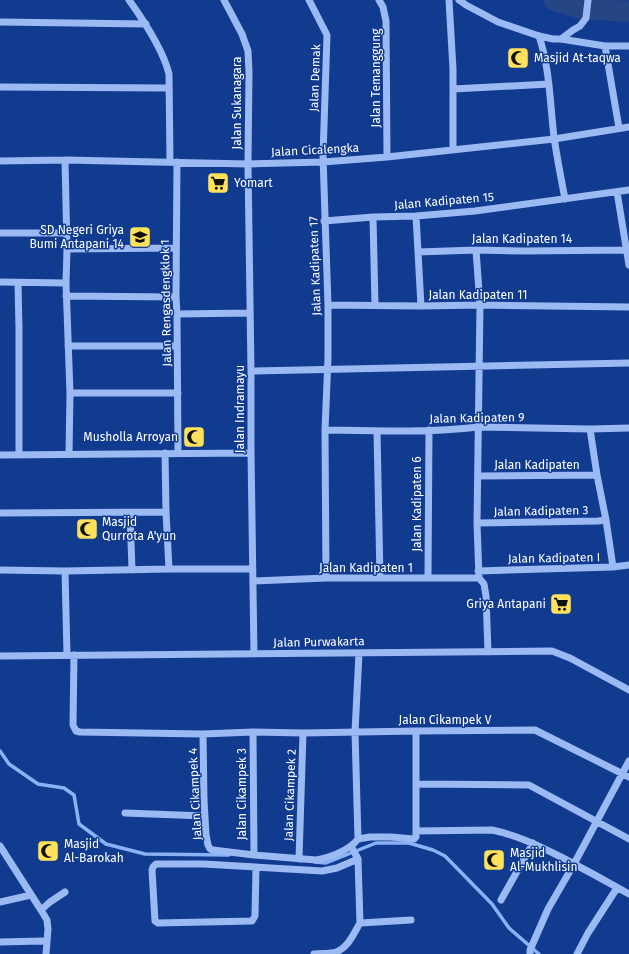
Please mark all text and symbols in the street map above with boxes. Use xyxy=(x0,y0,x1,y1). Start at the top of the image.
street label: Jalan Temanggung xyxy=(369,28,383,127)
street label: Jalan Demak xyxy=(307,43,323,112)
mosque icon: Masjid At-taqwa xyxy=(505,45,531,71)
place label: Masjid At-taqwa xyxy=(534,51,621,65)
street label: Jalan Sukanagara xyxy=(230,56,244,150)
street label: Jalan Cicalengka xyxy=(271,141,359,159)
supermarket icon: Yomart xyxy=(205,170,231,196)
place label: Yomart xyxy=(234,176,273,190)
street label: Jalan Kadipaten 15 xyxy=(394,190,494,212)
street label: Jalan Kadipaten 17 xyxy=(306,216,324,316)
place label: SD Negeri Griya Bumi Antapani 14 xyxy=(29,223,125,251)
school or university icon: SD Negeri Griya Bumi Antapani 14 xyxy=(127,224,153,250)
street label: Jalan Kadipaten 14 xyxy=(472,232,573,246)
street label: Jalan Rengasdengklok 1 xyxy=(158,239,174,367)
street label: Jalan Kadipaten 11 xyxy=(428,288,528,302)
street label: Jalan Indramayu xyxy=(233,365,247,453)
street label: Jalan Kadipaten 9 xyxy=(429,410,525,426)
mosque icon: Musholla Arroyan xyxy=(181,424,207,450)
place label: Musholla Arroyan xyxy=(83,430,178,444)
street label: Jalan Kadipaten 6 xyxy=(410,456,424,552)
street label: Jalan Kadipaten xyxy=(494,458,580,472)
street label: Jalan Kadipaten 3 xyxy=(494,503,589,519)
place label: Masjid Qurrota A'yun xyxy=(102,515,176,543)
mosque icon: Masjid Qurrota A'yun xyxy=(74,516,100,542)
street label: Jalan Kadipaten I xyxy=(508,550,600,566)
street label: Jalan Kadipaten 1 xyxy=(319,561,413,575)
supermarket icon: Griya Antapani xyxy=(548,591,574,617)
place label: Griya Antapani xyxy=(466,597,546,611)
street label: Jalan Purwakarta xyxy=(273,634,365,650)
street label: Jalan Cikampek V xyxy=(399,713,492,727)
street label: Jalan Cikampek 4 xyxy=(186,747,204,841)
street label: Jalan Cikampek 3 xyxy=(235,748,249,840)
street label: Jalan Cikampek 2 xyxy=(281,749,299,841)
place label: Masjid Al-Barokah xyxy=(64,837,124,865)
mosque icon: Masjid Al-Barokah xyxy=(35,838,61,864)
place label: Masjid Al-Mukhlisin xyxy=(510,846,578,874)
mosque icon: Masjid Al-Mukhlisin xyxy=(481,847,507,873)

